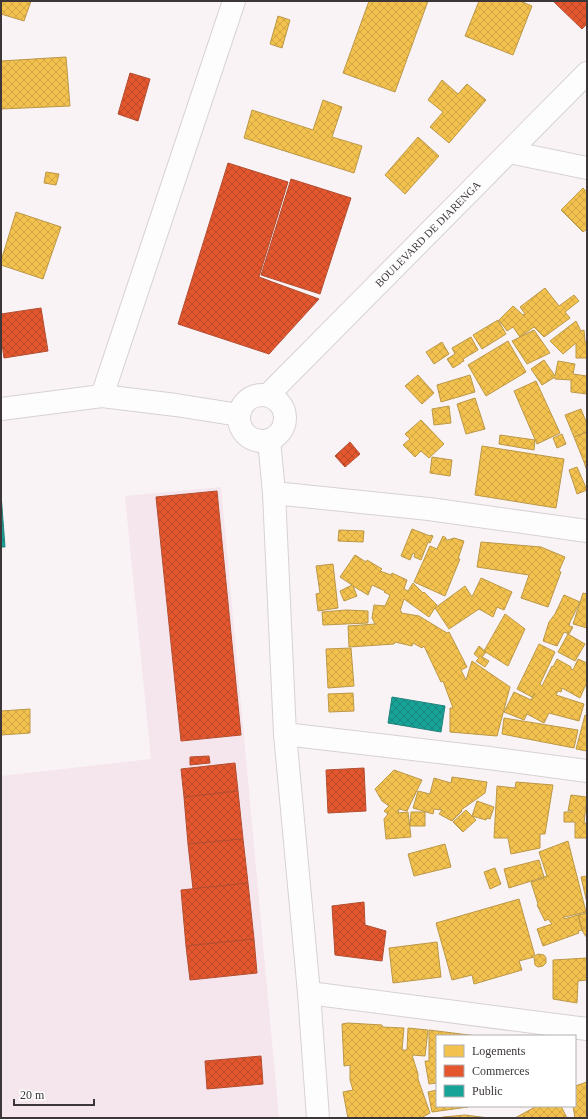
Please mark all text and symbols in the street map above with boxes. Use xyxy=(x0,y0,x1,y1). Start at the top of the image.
street label: BOULEVARD DE DIARENGA xyxy=(373,178,483,289)
legend xyxy=(436,1035,576,1107)
text: Logements xyxy=(472,1044,526,1058)
text: Commerces xyxy=(472,1064,530,1078)
scale bar xyxy=(14,1081,94,1107)
text: Public xyxy=(472,1084,503,1098)
text: 20 m xyxy=(20,1088,45,1102)

